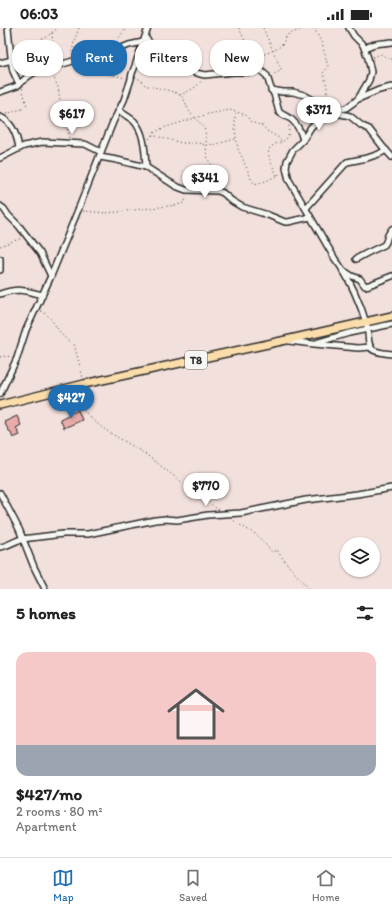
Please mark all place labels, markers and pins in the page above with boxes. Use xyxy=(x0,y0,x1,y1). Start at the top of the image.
pin: $371 xyxy=(295,97,343,131)
pin: $617 xyxy=(48,101,96,135)
pin: $341 xyxy=(181,165,229,199)
pin: $427 xyxy=(47,385,95,419)
pin: $770 xyxy=(182,473,230,507)

